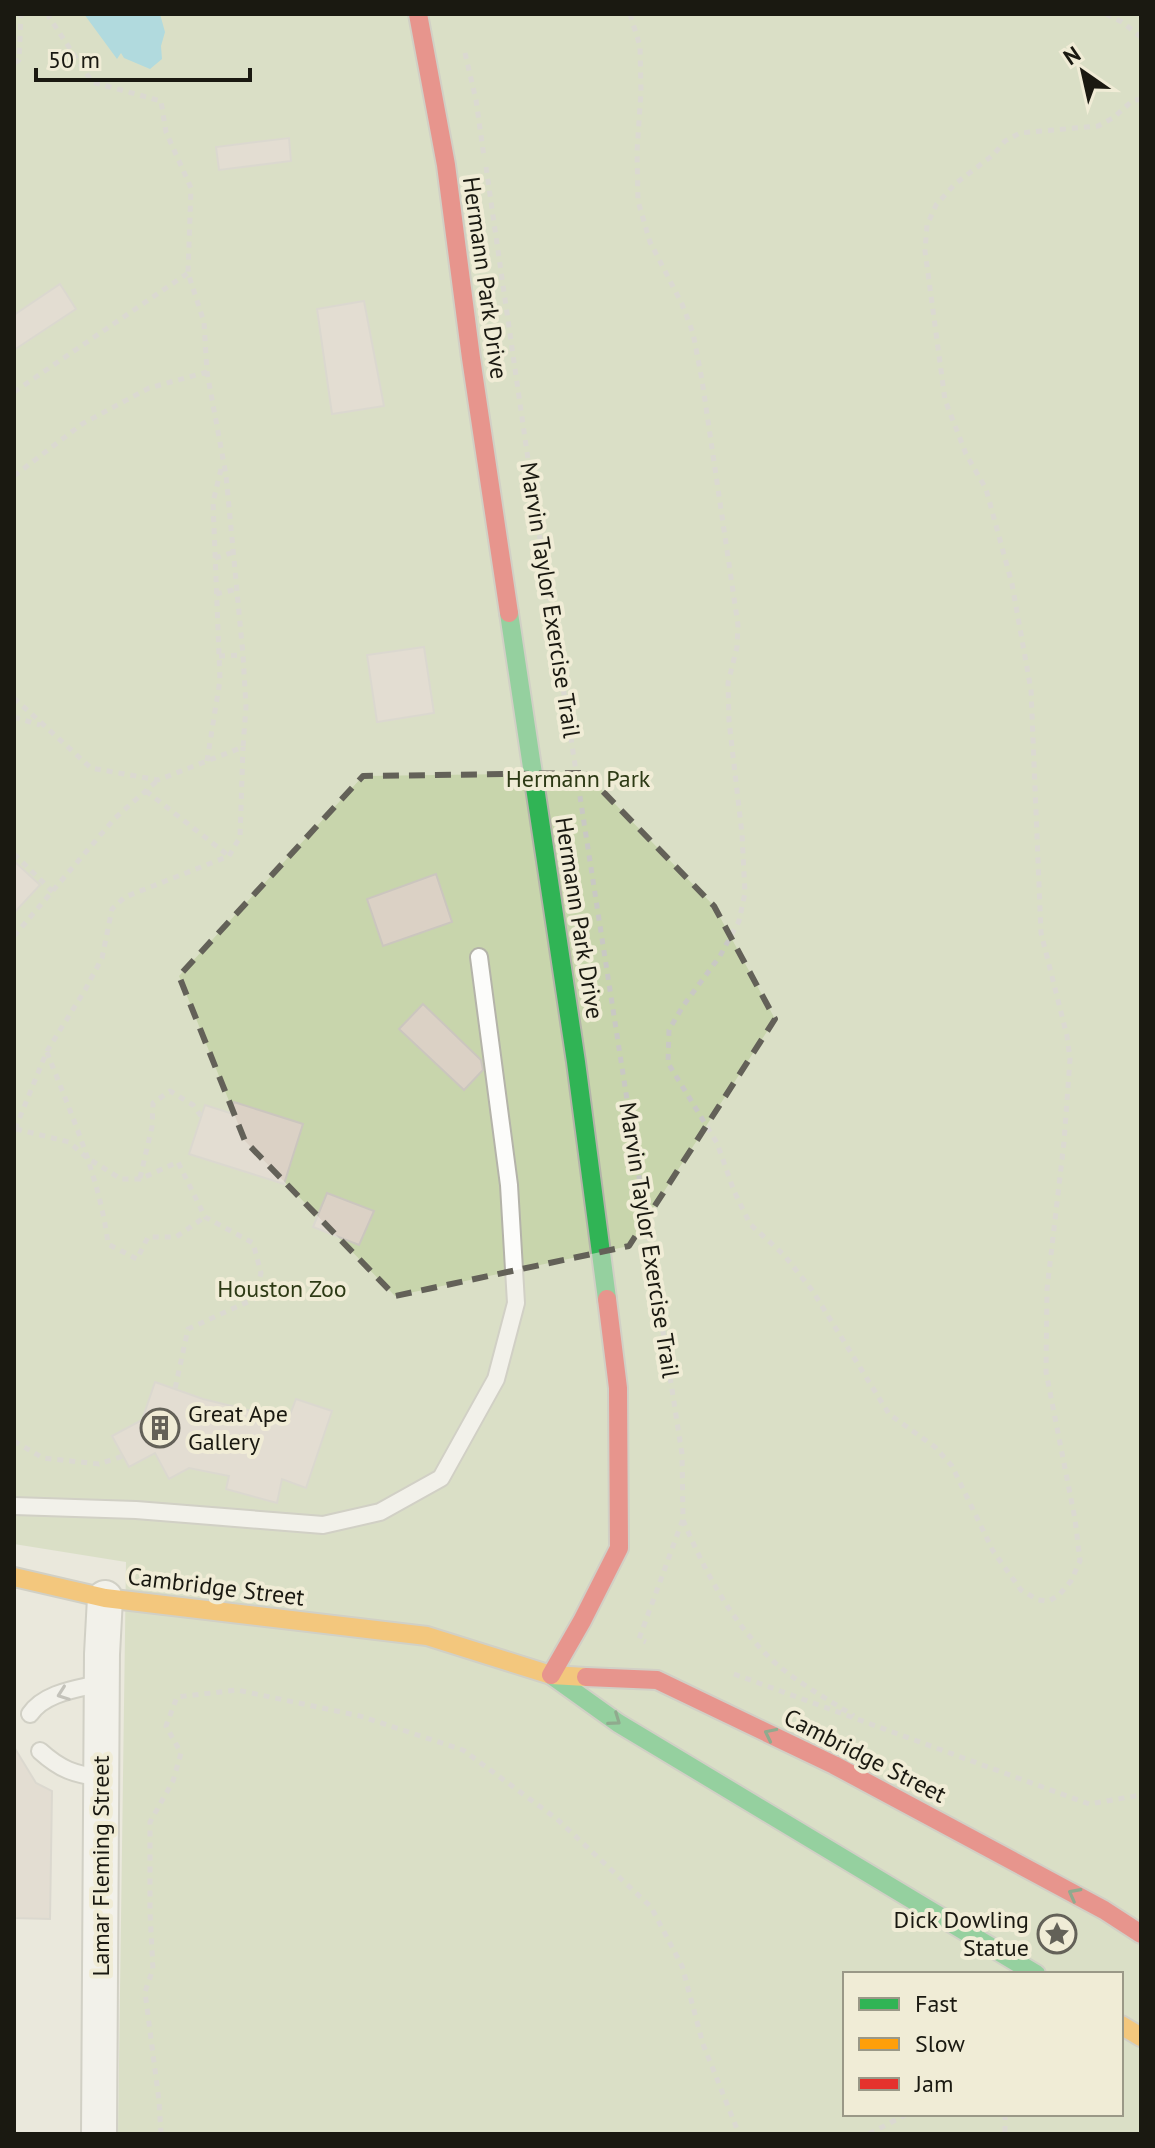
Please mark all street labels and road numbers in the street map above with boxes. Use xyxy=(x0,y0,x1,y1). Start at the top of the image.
street label: Hermann Park Drive xyxy=(456,175,515,381)
street label: Marvin Taylor Exercise Trail xyxy=(513,460,588,740)
street label: Hermann Park Drive xyxy=(548,815,611,1021)
street label: Marvin Taylor Exercise Trail xyxy=(612,1100,687,1380)
street label: Cambridge Street xyxy=(126,1560,306,1613)
street label: Cambridge Street xyxy=(779,1701,952,1810)
street label: Lamar Fleming Street xyxy=(85,1755,116,1977)

